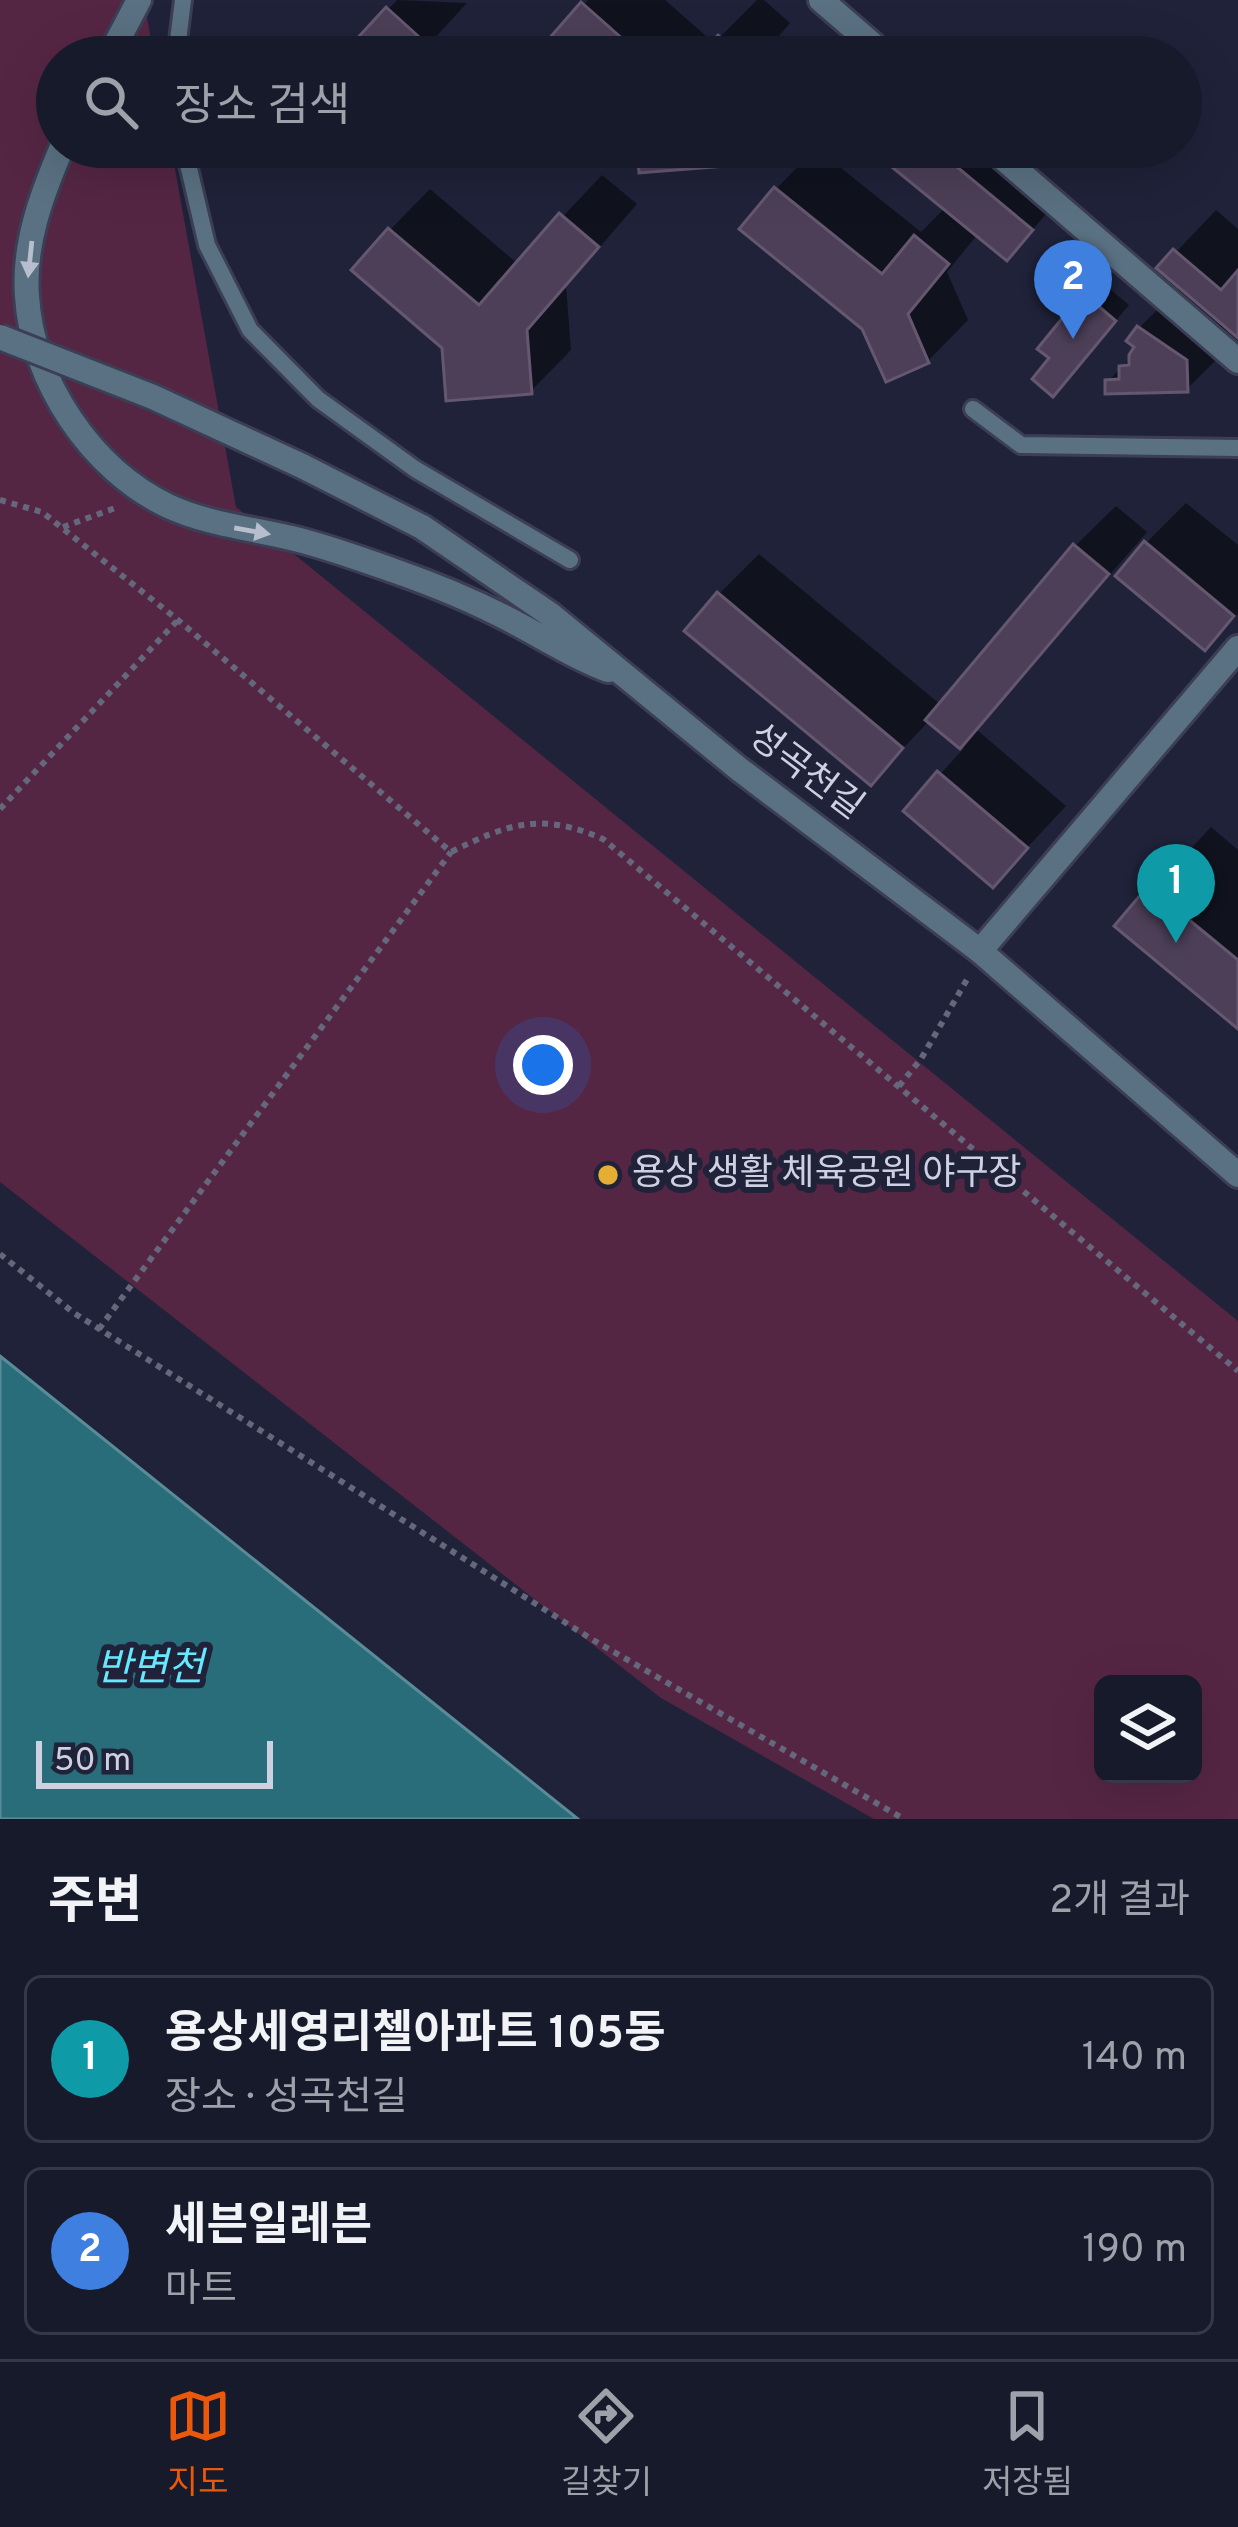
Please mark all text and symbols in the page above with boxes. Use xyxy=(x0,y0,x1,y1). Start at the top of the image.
search box xyxy=(36,36,1202,168)
icon: search xyxy=(78,69,144,135)
text: 장소 검색 xyxy=(174,80,350,137)
pin: 2 xyxy=(1034,240,1112,339)
one-way arrow xyxy=(20,241,39,278)
one-way arrow xyxy=(234,522,272,541)
street label: 성곡천길 xyxy=(738,715,872,831)
pin: 1 xyxy=(1137,844,1215,943)
your location xyxy=(513,1035,573,1095)
place label: 용상 생활 체육공원 야구장 xyxy=(632,1152,1022,1198)
marker: 용상 생활 체육공원 야구장 xyxy=(595,1162,621,1188)
water label: 반변천 xyxy=(96,1646,208,1695)
map controls xyxy=(1094,1675,1202,1783)
button: layers xyxy=(1094,1675,1202,1783)
scale bar xyxy=(36,1735,273,1788)
text: 50 m xyxy=(54,1741,131,1783)
text: 주변 xyxy=(48,1872,142,1937)
text: 2개 결과 xyxy=(1049,1878,1190,1927)
text: 용상세영리첼아파트 105동 xyxy=(165,2007,665,2064)
text: 1 xyxy=(82,2035,98,2084)
text: 140 m xyxy=(1082,2035,1187,2084)
text: 장소 · 성곡천길 xyxy=(165,2075,407,2124)
text: 세븐일레븐 xyxy=(165,2199,372,2256)
text: 2 xyxy=(78,2227,102,2276)
text: 190 m xyxy=(1082,2227,1187,2276)
text: 마트 xyxy=(165,2267,237,2316)
tab: 지도 xyxy=(165,2383,231,2506)
tab: 길찾기 xyxy=(561,2383,652,2506)
tab: 저장됨 xyxy=(982,2383,1073,2506)

